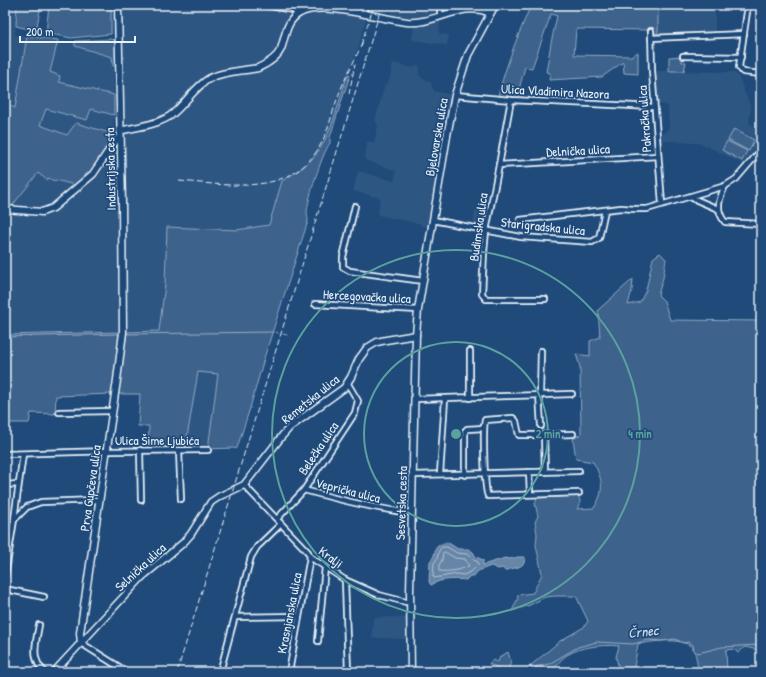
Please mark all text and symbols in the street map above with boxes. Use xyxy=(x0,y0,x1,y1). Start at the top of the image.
scale bar xyxy=(20,18,135,44)
text: 200 m xyxy=(26,23,53,40)
street label: Ulica Vladimira Nazora xyxy=(500,79,610,103)
street label: Pakračka ulica xyxy=(633,85,655,153)
street label: Bjelovarska ulica xyxy=(420,97,452,177)
street label: Industrijska cesta xyxy=(100,127,120,211)
street label: Delnička ulica xyxy=(546,139,610,161)
street label: Budimska ulica xyxy=(464,192,492,262)
street label: Starigradska ulica xyxy=(500,213,586,239)
street label: Hercegovačka ulica xyxy=(323,285,411,307)
street label: Remetska ulica xyxy=(277,370,343,428)
street label: Belečka ulica xyxy=(294,418,342,478)
text: 2 min xyxy=(536,425,561,442)
text: 4 min xyxy=(628,425,652,442)
centre of rings xyxy=(449,427,463,441)
street label: Ulica Šime Ljubića xyxy=(115,431,199,449)
street label: Prva Gupčeva ulica xyxy=(75,444,105,532)
street label: Sesvetska cesta xyxy=(391,466,411,540)
street label: Veprička ulica xyxy=(314,473,382,507)
street label: Selnička ulica xyxy=(111,539,169,595)
street label: Kralji xyxy=(315,542,347,572)
street label: Krasnjanska ulica xyxy=(272,571,306,655)
water label: Črnec xyxy=(627,620,661,642)

